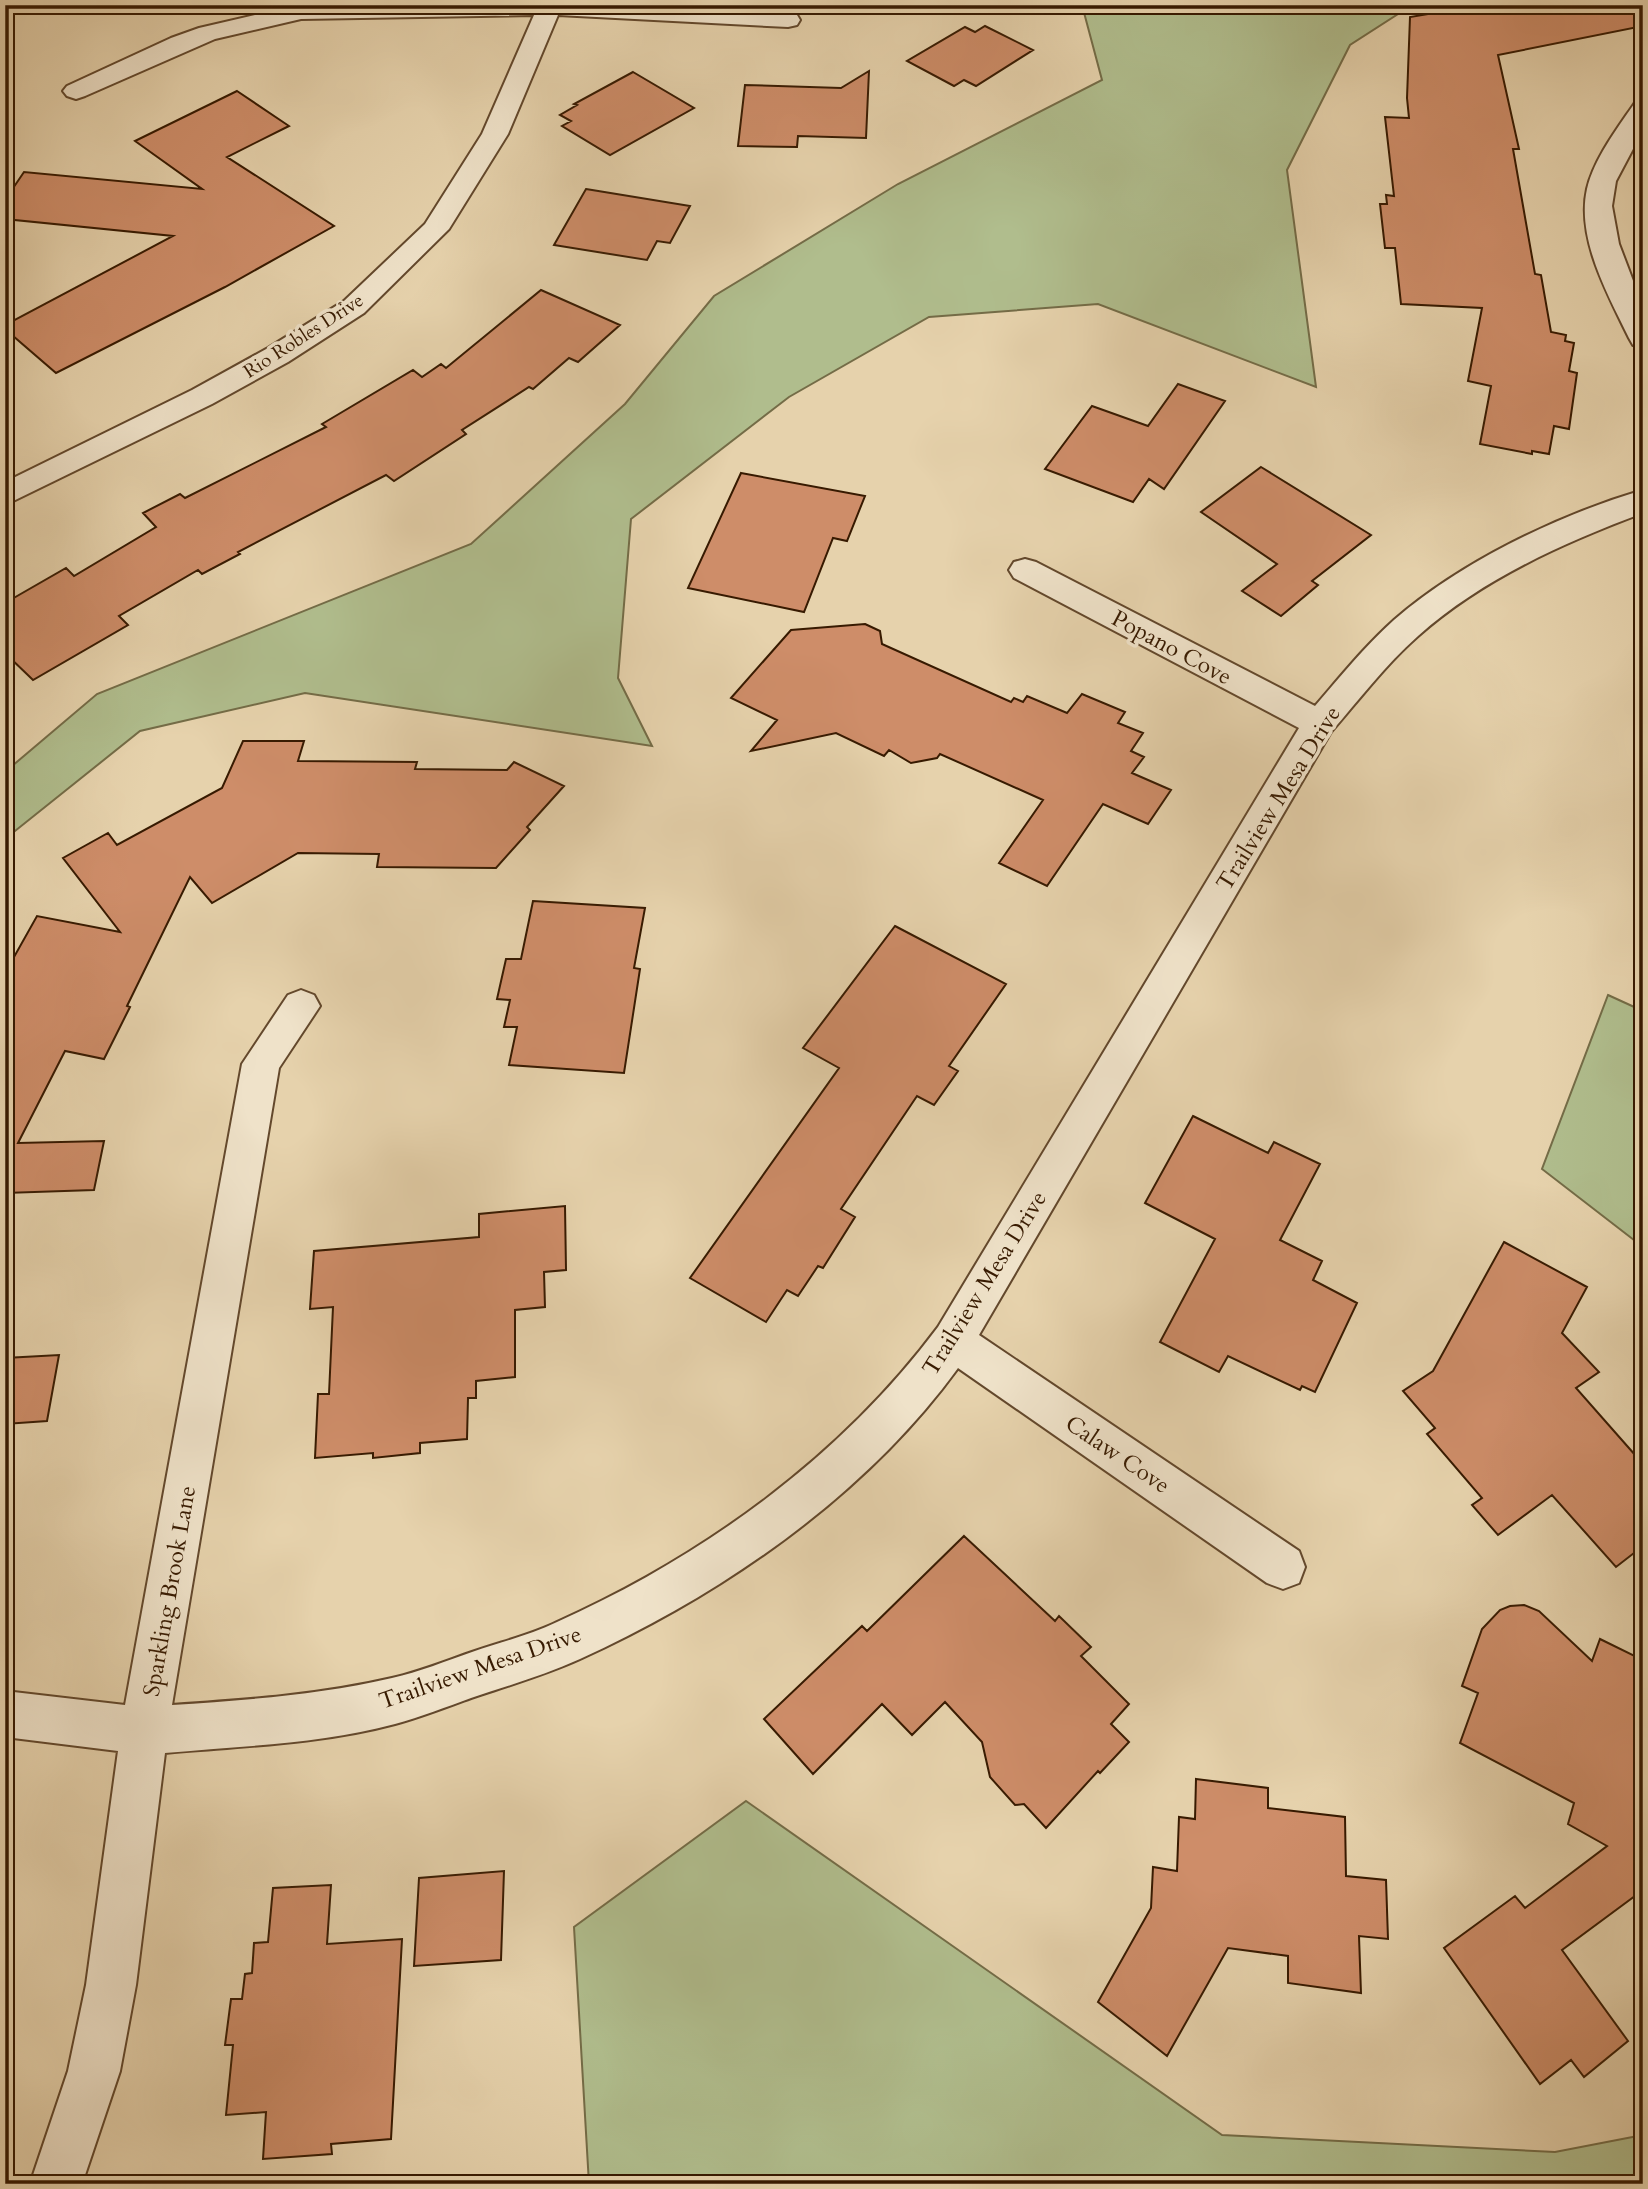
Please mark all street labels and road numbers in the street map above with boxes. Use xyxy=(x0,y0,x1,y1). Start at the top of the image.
street label: Rio Robles Drive xyxy=(238,287,369,384)
street label: Popano Cove xyxy=(1106,603,1237,692)
street label: Trailview Mesa Drive xyxy=(1209,700,1348,896)
street label: Trailview Mesa Drive xyxy=(915,1185,1054,1381)
street label: Calaw Cove xyxy=(1059,1408,1176,1501)
street label: Sparkling Brook Lane xyxy=(136,1483,203,1699)
street label: Trailview Mesa Drive xyxy=(375,1618,586,1717)

